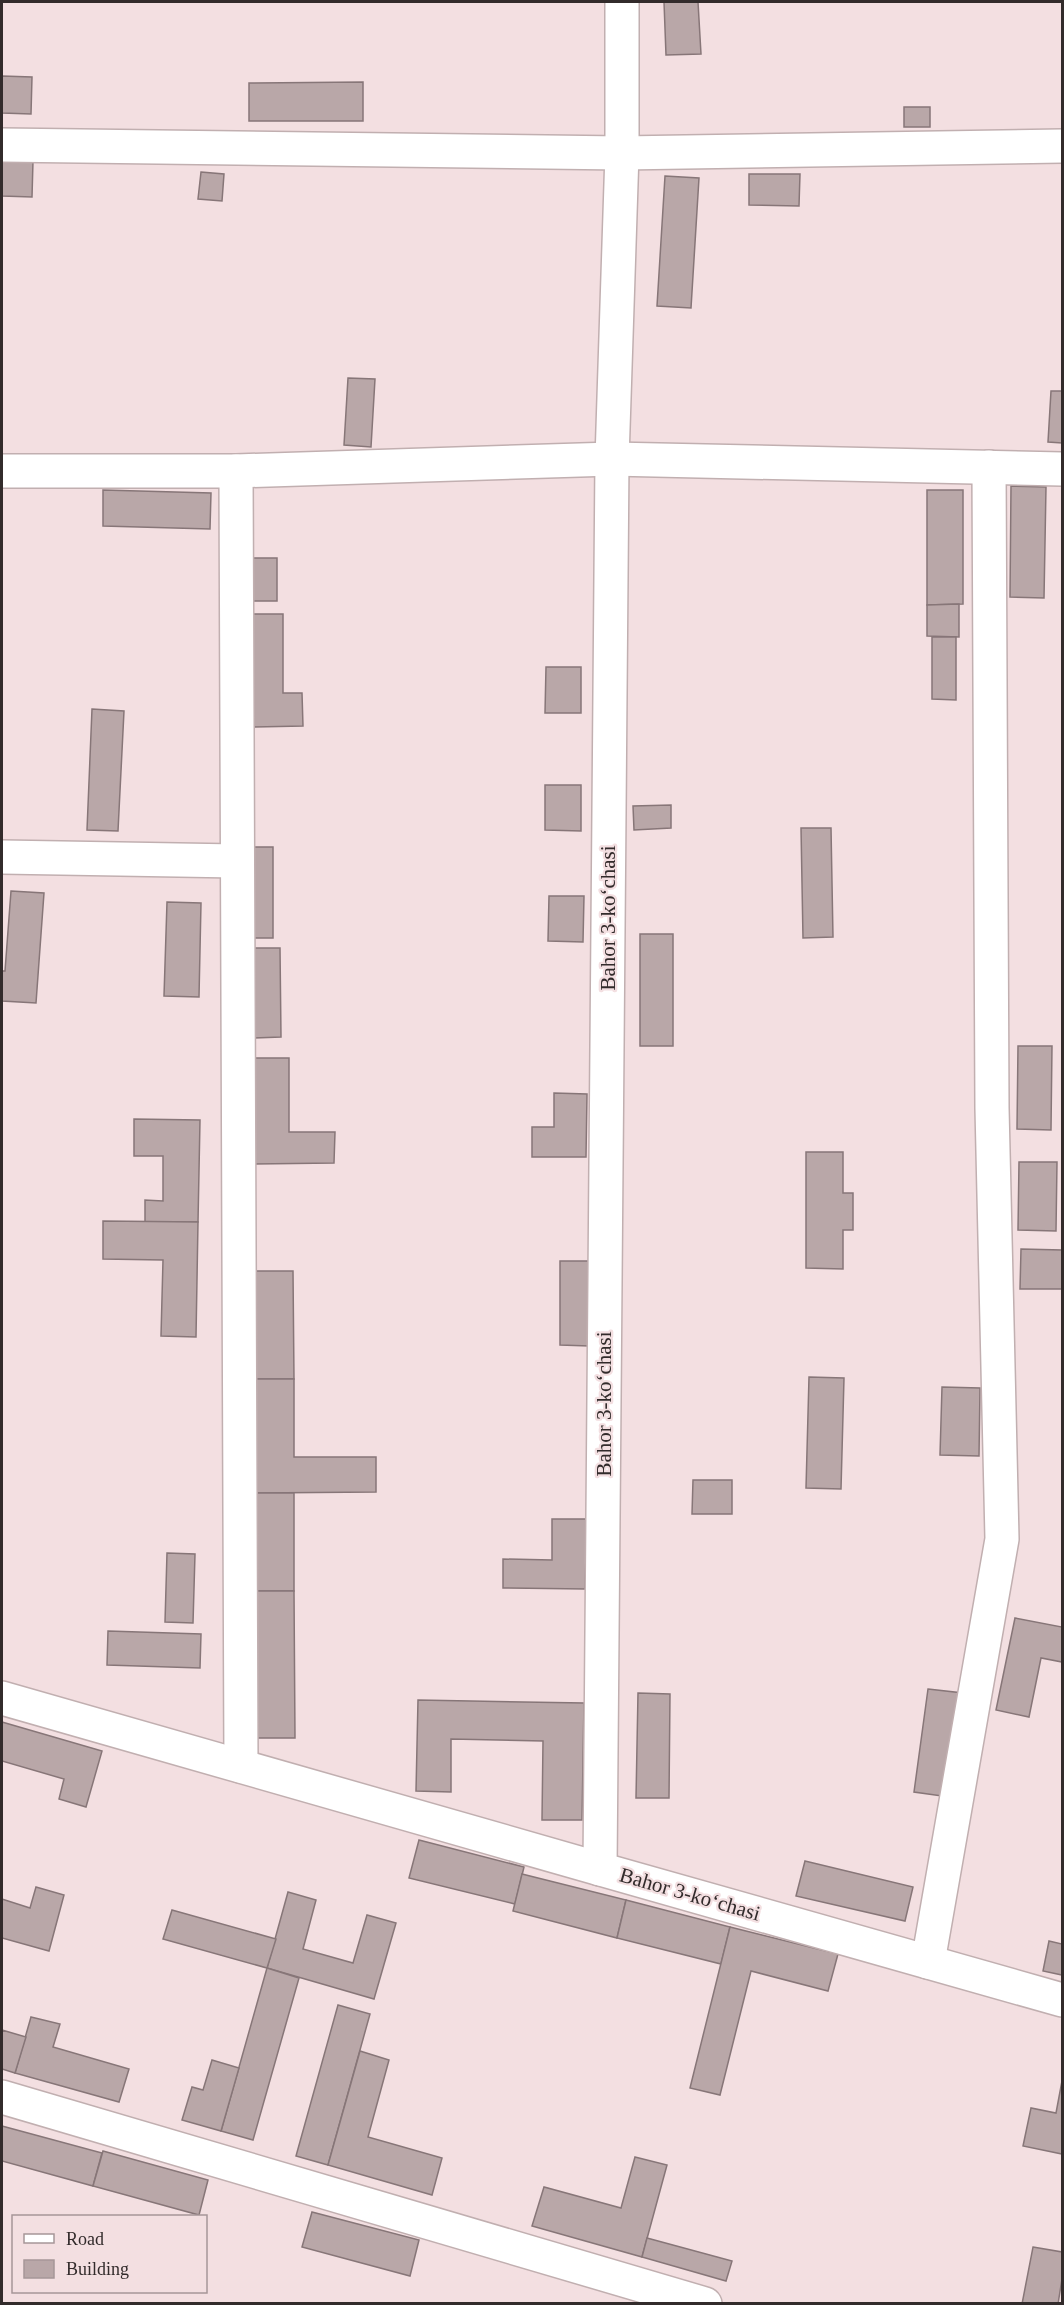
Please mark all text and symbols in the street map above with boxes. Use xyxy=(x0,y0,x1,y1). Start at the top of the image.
street label: Bahor 3-koʻchasi xyxy=(596,845,620,991)
street label: Bahor 3-koʻchasi xyxy=(592,1331,616,1477)
street label: Bahor 3-koʻchasi xyxy=(617,1862,763,1926)
legend xyxy=(12,2215,207,2293)
text: Road xyxy=(66,2229,104,2249)
text: Building xyxy=(66,2259,129,2279)

